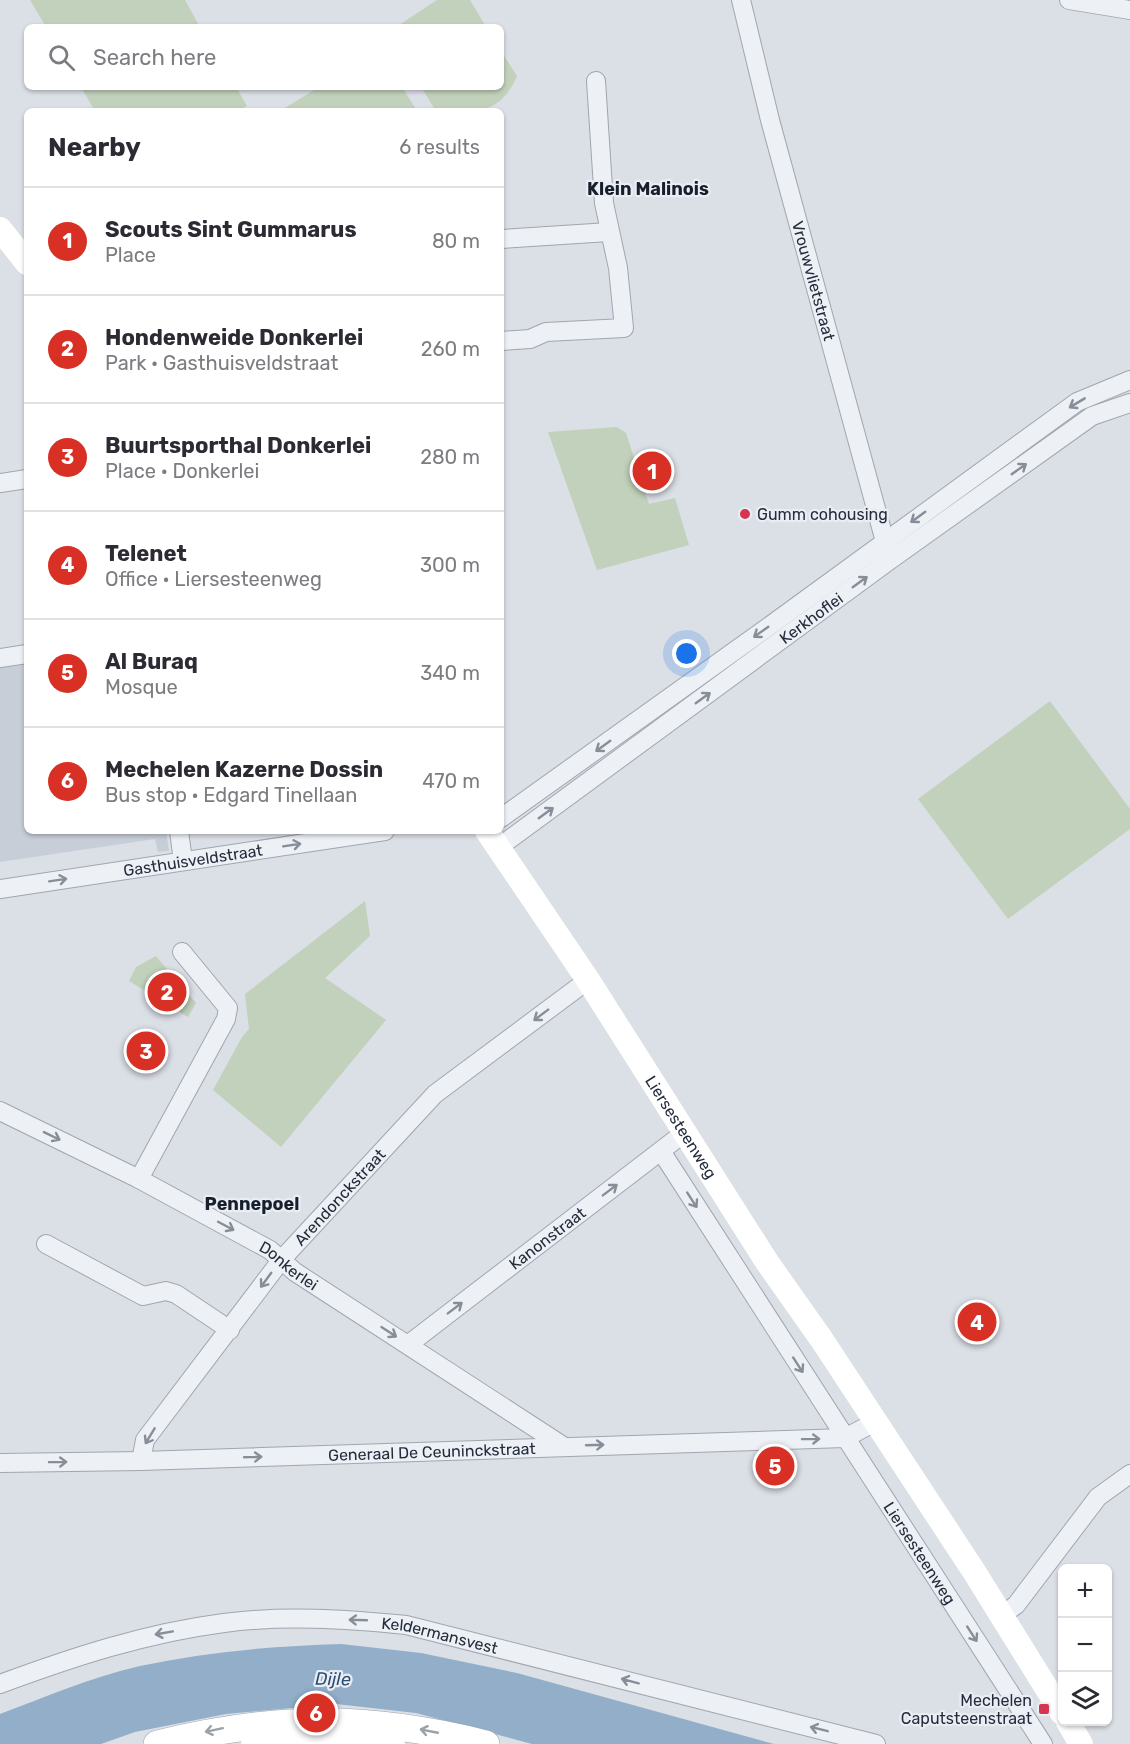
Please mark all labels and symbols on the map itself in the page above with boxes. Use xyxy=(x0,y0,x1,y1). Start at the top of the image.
district label: Klein Malinois xyxy=(587,178,709,200)
street label: Vrouwvlietstraat xyxy=(788,219,839,343)
one-way arrow xyxy=(1069,397,1086,409)
pin: 1 xyxy=(632,448,672,494)
one-way arrow xyxy=(1010,462,1026,475)
place label: Gumm cohousing xyxy=(757,505,888,524)
marker: Gumm cohousing xyxy=(738,507,752,521)
one-way arrow xyxy=(911,510,927,523)
one-way arrow xyxy=(852,576,868,588)
street label: Kerkhoflei xyxy=(776,589,847,648)
one-way arrow xyxy=(754,626,770,638)
your location xyxy=(672,639,701,668)
one-way arrow xyxy=(695,691,711,704)
one-way arrow xyxy=(595,739,611,752)
one-way arrow xyxy=(538,807,554,819)
one-way arrow xyxy=(282,839,302,850)
street label: Gasthuisveldstraat xyxy=(122,841,264,880)
one-way arrow xyxy=(47,875,67,886)
pin: 2 xyxy=(148,970,186,1014)
one-way arrow xyxy=(534,1009,550,1021)
pin: 3 xyxy=(126,1028,166,1074)
street label: Liersesteenweg xyxy=(641,1072,721,1182)
one-way arrow xyxy=(43,1131,61,1143)
street label: Arendonckstraat xyxy=(290,1145,389,1250)
one-way arrow xyxy=(602,1183,618,1196)
one-way arrow xyxy=(686,1192,699,1209)
district label: Pennepoel xyxy=(205,1193,299,1215)
street label: Kanonstraat xyxy=(505,1203,589,1274)
one-way arrow xyxy=(217,1220,234,1232)
street label: Donkerlei xyxy=(256,1237,321,1294)
one-way arrow xyxy=(260,1272,272,1288)
pin: 4 xyxy=(958,1300,996,1344)
one-way arrow xyxy=(447,1301,463,1314)
one-way arrow xyxy=(380,1326,397,1338)
one-way arrow xyxy=(791,1356,804,1373)
one-way arrow xyxy=(143,1428,156,1445)
one-way arrow xyxy=(801,1433,821,1445)
street label: Generaal De Ceuninckstraat xyxy=(328,1439,536,1465)
one-way arrow xyxy=(585,1439,605,1451)
pin: 5 xyxy=(756,1444,794,1488)
one-way arrow xyxy=(243,1451,263,1463)
one-way arrow xyxy=(48,1456,68,1468)
street label: Liersesteenweg xyxy=(879,1498,959,1608)
street label: Keldermansvest xyxy=(381,1614,500,1658)
one-way arrow xyxy=(349,1615,369,1626)
one-way arrow xyxy=(966,1625,978,1642)
one-way arrow xyxy=(155,1628,175,1639)
water label: Dijle xyxy=(315,1668,351,1690)
one-way arrow xyxy=(621,1674,640,1686)
pin: 6 xyxy=(296,1690,336,1736)
place label: Mechelen Caputsteenstraat xyxy=(901,1691,1032,1728)
marker: Mechelen Caputsteenstraat xyxy=(1037,1702,1051,1716)
one-way arrow xyxy=(810,1723,829,1735)
one-way arrow xyxy=(205,1725,224,1737)
one-way arrow xyxy=(419,1725,439,1736)

